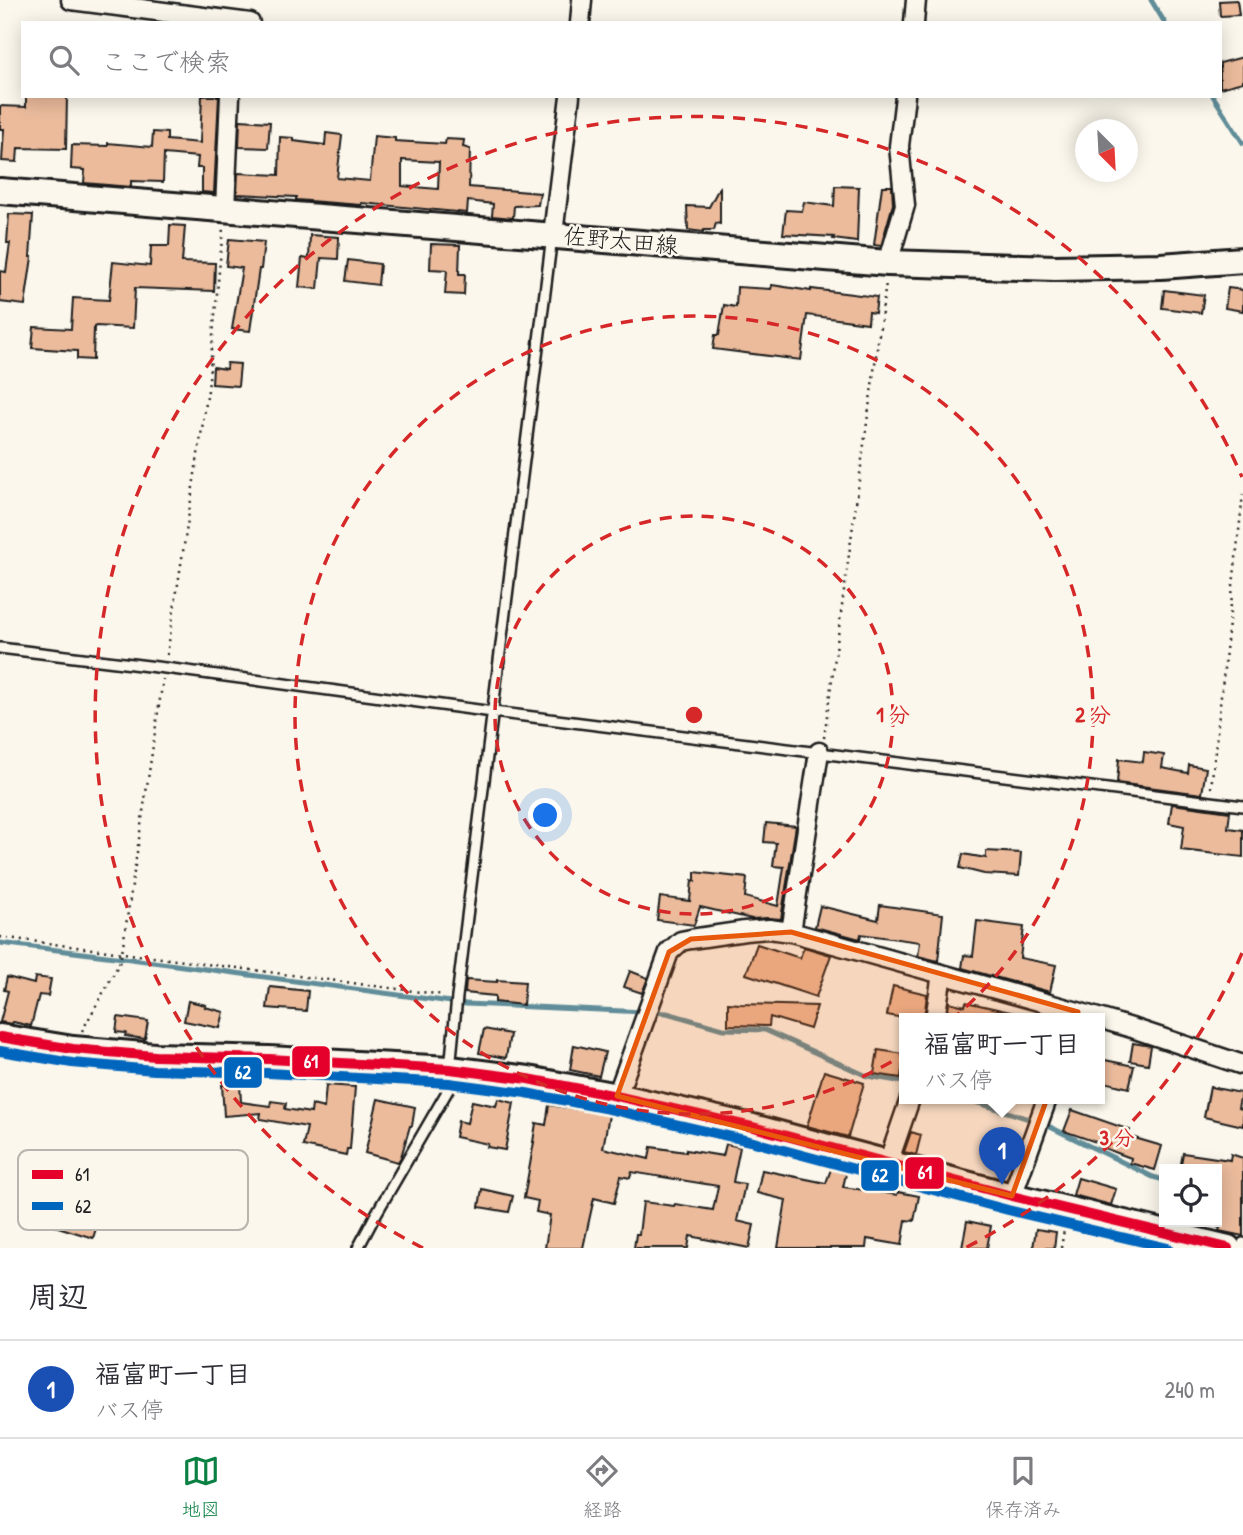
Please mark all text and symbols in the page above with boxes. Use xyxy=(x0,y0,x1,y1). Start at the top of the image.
search box xyxy=(21,21,1222,98)
icon: search xyxy=(45,41,83,79)
text: ここで検索 xyxy=(101,44,231,79)
north arrow xyxy=(1075,119,1138,182)
street label: 佐野太田線 xyxy=(562,220,680,260)
text: 1 分 xyxy=(876,700,910,729)
text: 2 分 xyxy=(1075,700,1111,729)
centre of rings xyxy=(682,703,706,727)
your location xyxy=(528,798,562,832)
popup xyxy=(899,1013,1105,1104)
text: 福富町一丁目 xyxy=(924,1026,1080,1061)
line badge: 61 xyxy=(291,1045,331,1078)
text: 61 xyxy=(304,1048,318,1074)
line badge: 62 xyxy=(223,1056,263,1089)
text: 62 xyxy=(235,1059,251,1085)
text: バス停 xyxy=(924,1064,993,1095)
text: 3 分 xyxy=(1099,1123,1135,1152)
pin: 1 xyxy=(979,1127,1025,1185)
legend xyxy=(18,1150,248,1230)
line badge: 61 xyxy=(904,1156,945,1190)
line badge: 62 xyxy=(860,1159,900,1192)
text: 61 xyxy=(918,1159,932,1185)
text: 61 xyxy=(75,1161,90,1187)
text: 62 xyxy=(872,1162,888,1188)
map controls xyxy=(1159,1164,1222,1227)
button: locate xyxy=(1159,1164,1222,1227)
text: 62 xyxy=(75,1193,92,1219)
text: 周辺 xyxy=(28,1276,88,1316)
text: 福富町一丁目 xyxy=(95,1356,251,1391)
text: 1 xyxy=(47,1374,55,1405)
text: 240 m xyxy=(1164,1374,1215,1405)
text: バス停 xyxy=(95,1394,164,1425)
tab: 地図 xyxy=(182,1452,220,1522)
tab: 経路 xyxy=(583,1452,621,1522)
tab: 保存済み xyxy=(985,1452,1061,1522)

